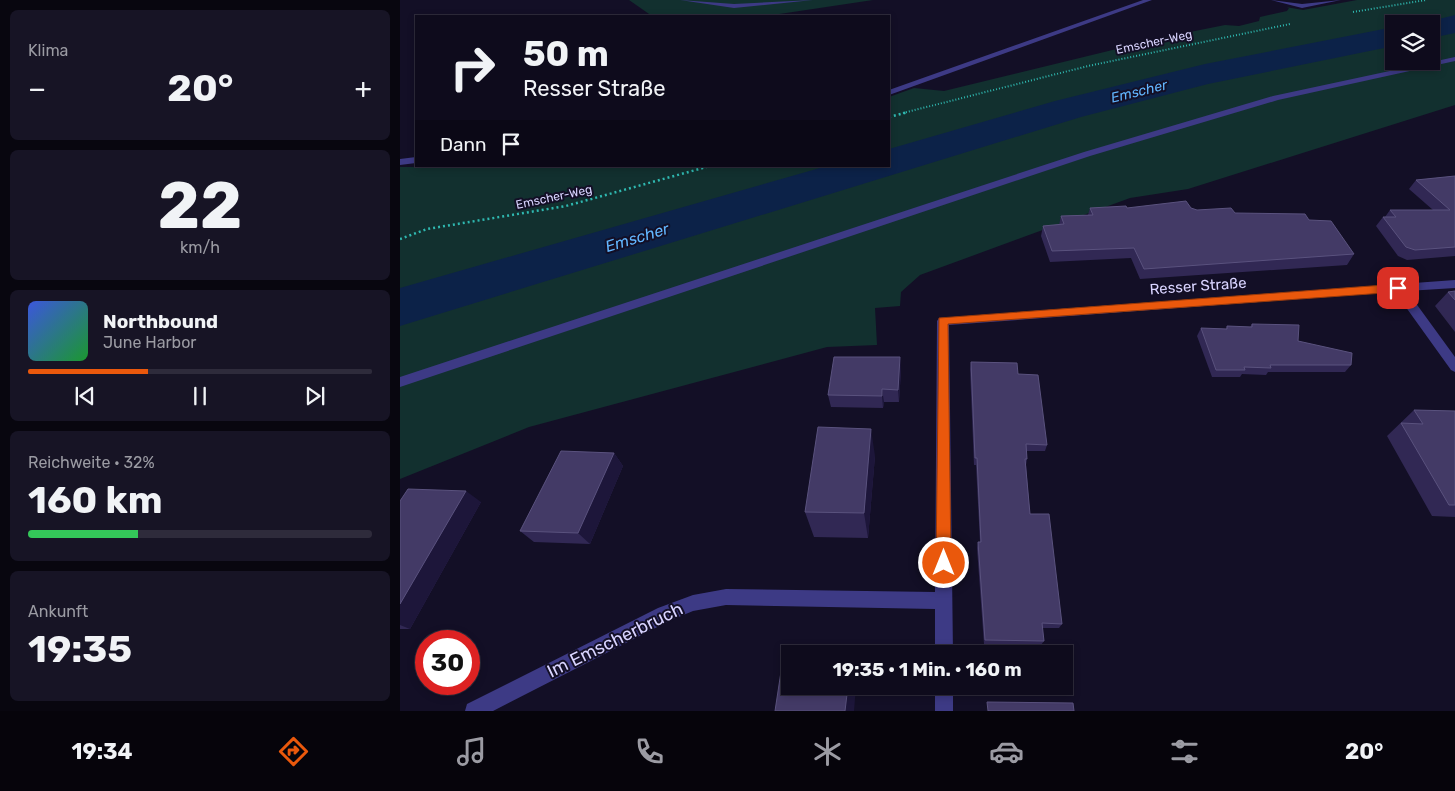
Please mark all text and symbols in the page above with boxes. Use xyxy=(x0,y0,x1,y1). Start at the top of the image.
map controls xyxy=(1385,15,1440,70)
button: layers xyxy=(1385,15,1440,70)
street label: Emscher-Weg xyxy=(1115,27,1193,57)
text: 50 m xyxy=(523,33,609,75)
icon: right xyxy=(440,35,505,100)
text: Klima xyxy=(28,41,68,60)
text: 20° xyxy=(167,65,233,111)
text: − xyxy=(28,72,46,105)
text: + xyxy=(355,72,372,105)
text: Resser Straße xyxy=(523,75,666,102)
water label: Emscher xyxy=(1109,76,1170,107)
icon: arrive xyxy=(497,130,525,158)
text: Dann xyxy=(440,133,487,156)
text: 22 xyxy=(158,167,242,244)
street label: Emscher-Weg xyxy=(515,182,593,212)
water label: Emscher xyxy=(603,219,672,256)
text: km/h xyxy=(180,238,220,257)
pin xyxy=(1377,267,1419,309)
street label: Resser Straße xyxy=(1149,274,1247,298)
icon: arrive xyxy=(1384,274,1412,302)
text: Northbound xyxy=(103,310,218,333)
text: June Harbor xyxy=(103,333,196,352)
icon: previous xyxy=(71,382,99,410)
icon: pause xyxy=(186,382,214,410)
icon: next xyxy=(301,382,329,410)
text: Reichweite · 32% xyxy=(28,453,155,472)
text: 160 km xyxy=(28,477,163,523)
position arrow xyxy=(917,536,969,588)
street label: Im Emscherbruch xyxy=(543,598,687,682)
text: Ankunft xyxy=(28,602,88,621)
text: 19:35 xyxy=(28,626,132,672)
speed limit sign: 30 xyxy=(415,630,480,695)
text: 19:35 · 1 Min. · 160 m xyxy=(832,658,1022,681)
icon: directions xyxy=(276,734,311,769)
icon: music xyxy=(454,734,489,769)
icon: phone xyxy=(632,734,667,769)
icon: climate xyxy=(810,734,845,769)
icon: car xyxy=(989,734,1024,769)
icon: filters xyxy=(1167,734,1202,769)
text: 19:34 xyxy=(72,738,133,765)
text: 20° xyxy=(1345,738,1383,765)

